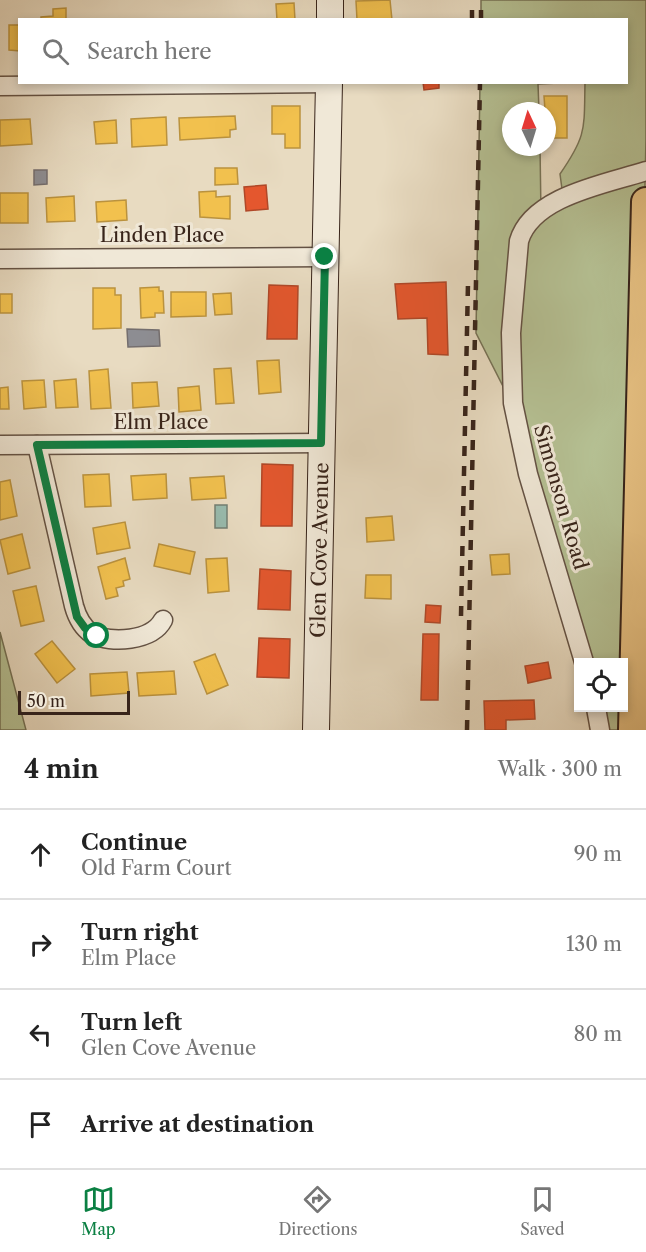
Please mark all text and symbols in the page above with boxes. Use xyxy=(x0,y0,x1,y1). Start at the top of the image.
search box xyxy=(18,18,628,84)
icon: search xyxy=(39,35,72,68)
text: Search here xyxy=(87,38,212,65)
north arrow xyxy=(502,102,556,156)
street label: Linden Place xyxy=(100,223,224,247)
route end xyxy=(311,243,337,269)
street label: Elm Place xyxy=(113,410,209,434)
street label: Simonson Road xyxy=(529,422,593,572)
street label: Glen Cove Avenue xyxy=(306,462,333,638)
route start xyxy=(83,622,109,648)
map controls xyxy=(574,658,628,712)
button: locate xyxy=(574,658,628,712)
scale bar xyxy=(18,688,130,716)
text: 50 m xyxy=(27,691,65,711)
text: 4 min xyxy=(24,753,99,785)
text: Walk · 300 m xyxy=(498,757,622,781)
text: Continue xyxy=(81,829,187,856)
icon: ahead xyxy=(24,838,57,871)
text: 90 m xyxy=(574,842,622,866)
text: Old Farm Court xyxy=(81,856,232,880)
text: Turn right xyxy=(81,919,199,946)
icon: right xyxy=(24,928,57,961)
text: 130 m xyxy=(566,932,622,956)
text: Elm Place xyxy=(81,946,176,970)
text: Turn left xyxy=(81,1009,182,1036)
icon: left xyxy=(24,1018,57,1051)
text: 80 m xyxy=(574,1022,622,1046)
text: Glen Cove Avenue xyxy=(81,1036,256,1060)
icon: arrive xyxy=(24,1108,57,1141)
text: Arrive at destination xyxy=(81,1111,314,1138)
tab: Map xyxy=(81,1183,116,1239)
tab: Directions xyxy=(278,1183,357,1239)
tab: Saved xyxy=(520,1183,565,1239)

